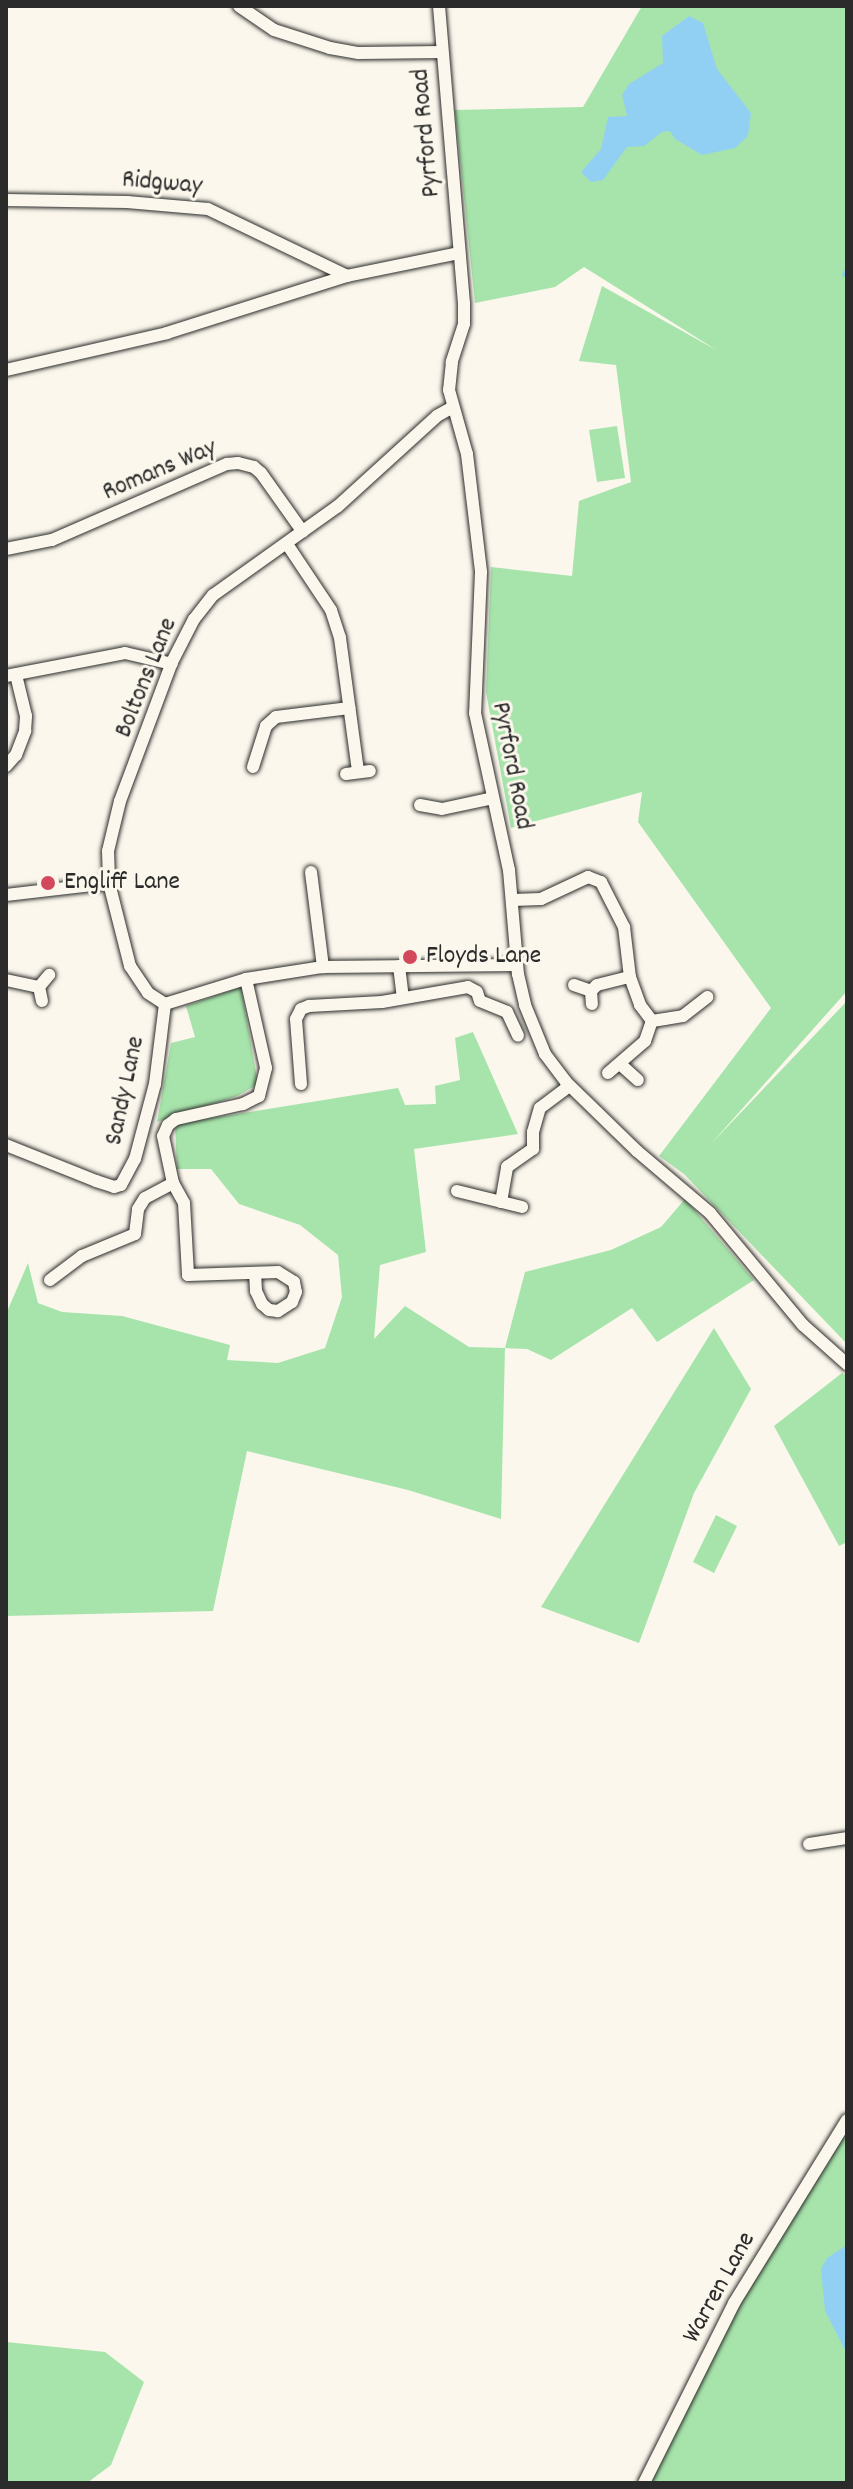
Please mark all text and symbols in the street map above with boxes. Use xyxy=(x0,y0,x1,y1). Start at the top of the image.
street label: Pyrford Road xyxy=(406,67,448,199)
street label: Ridgway xyxy=(121,165,203,203)
street label: Romans Way xyxy=(98,433,222,509)
street label: Boltons Lane xyxy=(109,614,185,742)
street label: Pyrford Road xyxy=(483,700,539,832)
place label: Engliff Lane xyxy=(64,867,180,899)
marker: Engliff Lane xyxy=(39,874,57,892)
place label: Floyds Lane xyxy=(426,941,541,973)
marker: Floyds Lane xyxy=(401,948,419,966)
street label: Sandy Lane xyxy=(99,1034,153,1148)
street label: Warren Lane xyxy=(677,2227,763,2349)

